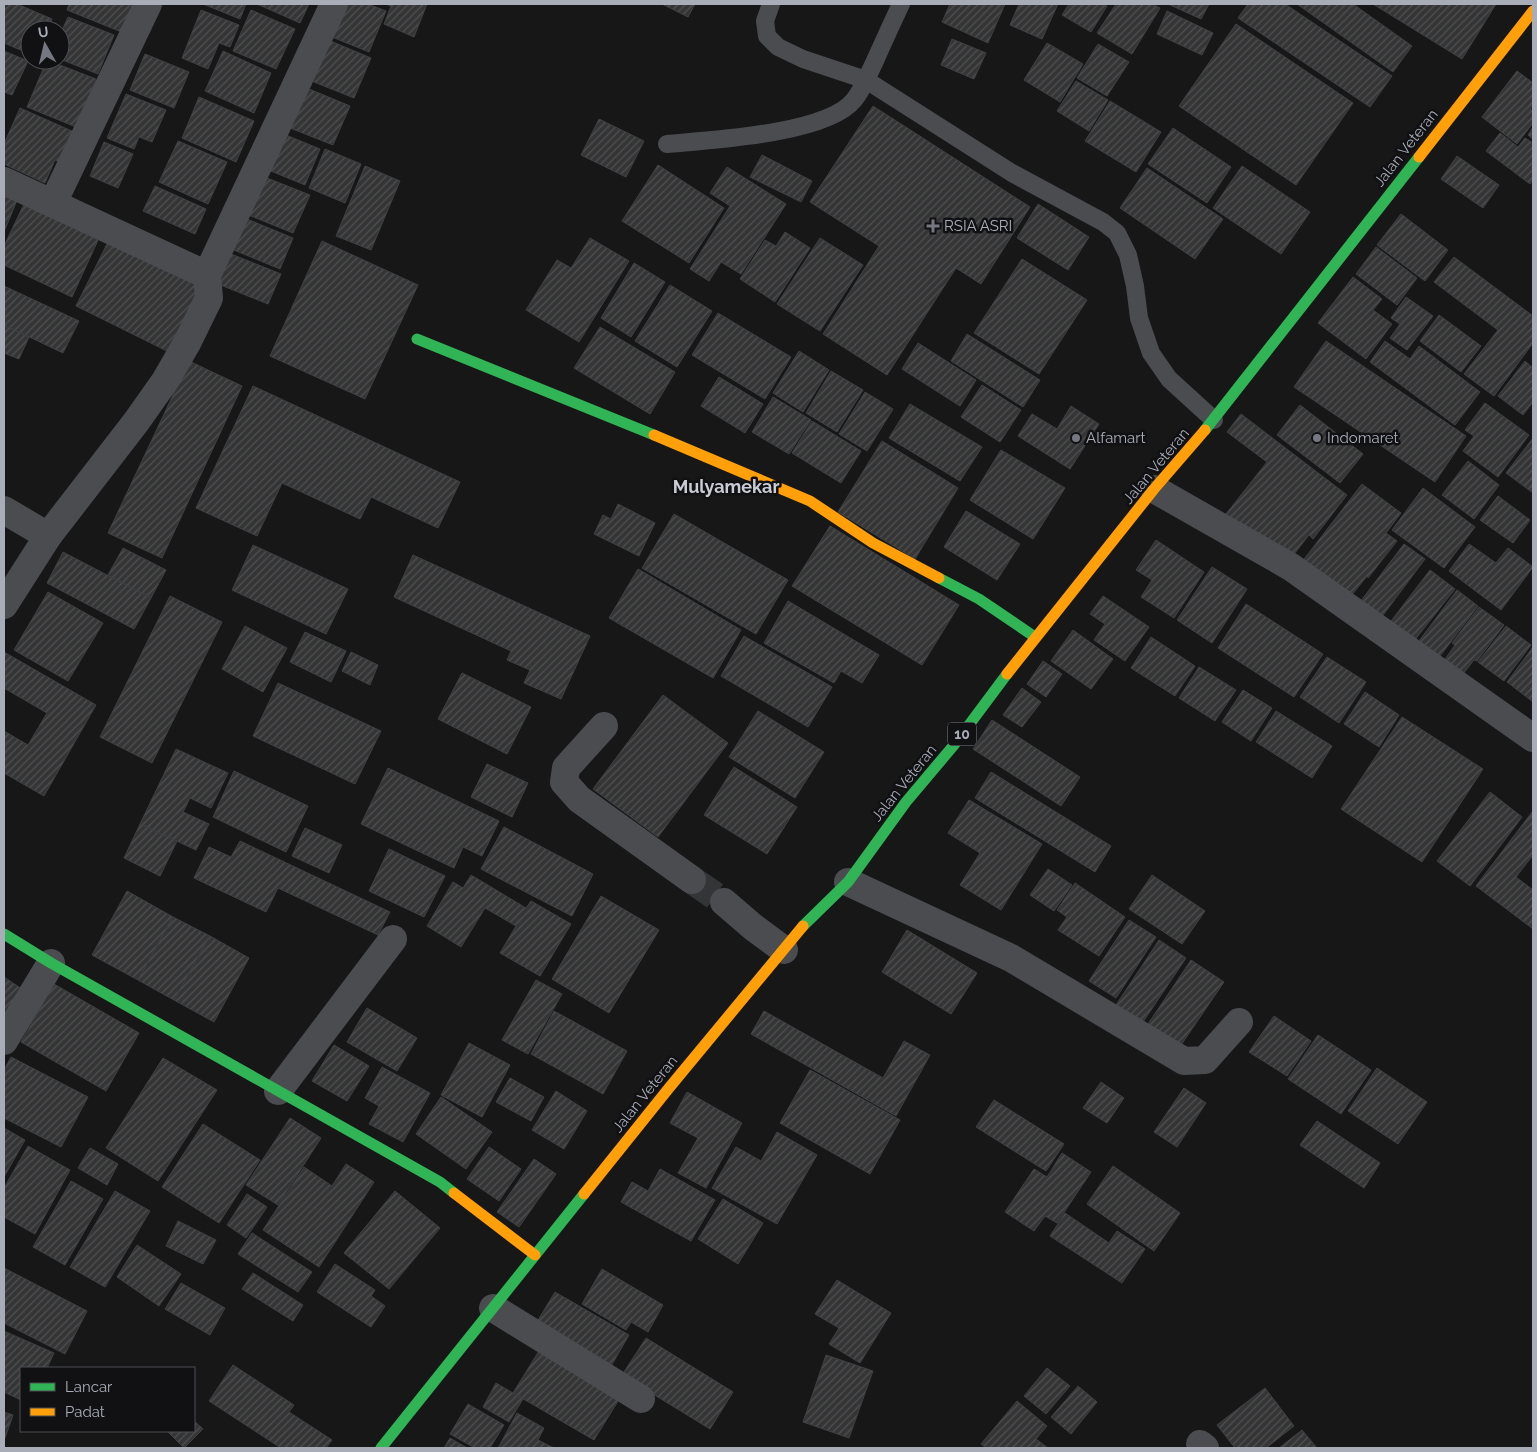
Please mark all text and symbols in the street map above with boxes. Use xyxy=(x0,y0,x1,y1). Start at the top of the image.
north arrow xyxy=(20,20,70,70)
text: U xyxy=(37,23,50,41)
street label: Jalan Veteran xyxy=(1370,106,1442,190)
place label: RSIA ASRI xyxy=(944,217,1012,235)
marker: RSIA ASRI xyxy=(926,219,940,233)
street label: Jalan Veteran xyxy=(1119,424,1193,508)
place label: Alfamart xyxy=(1086,429,1146,447)
place label: Indomaret xyxy=(1327,429,1398,447)
marker: Alfamart xyxy=(1070,432,1082,444)
marker: Indomaret xyxy=(1311,432,1323,444)
district label: Mulyamekar xyxy=(673,476,779,497)
road number: 10 xyxy=(948,722,976,746)
street label: Jalan Veteran xyxy=(868,741,940,825)
street label: Jalan Veteran xyxy=(609,1052,681,1136)
legend xyxy=(20,1367,195,1432)
text: Lancar xyxy=(65,1378,113,1396)
text: Padat xyxy=(65,1403,105,1421)

